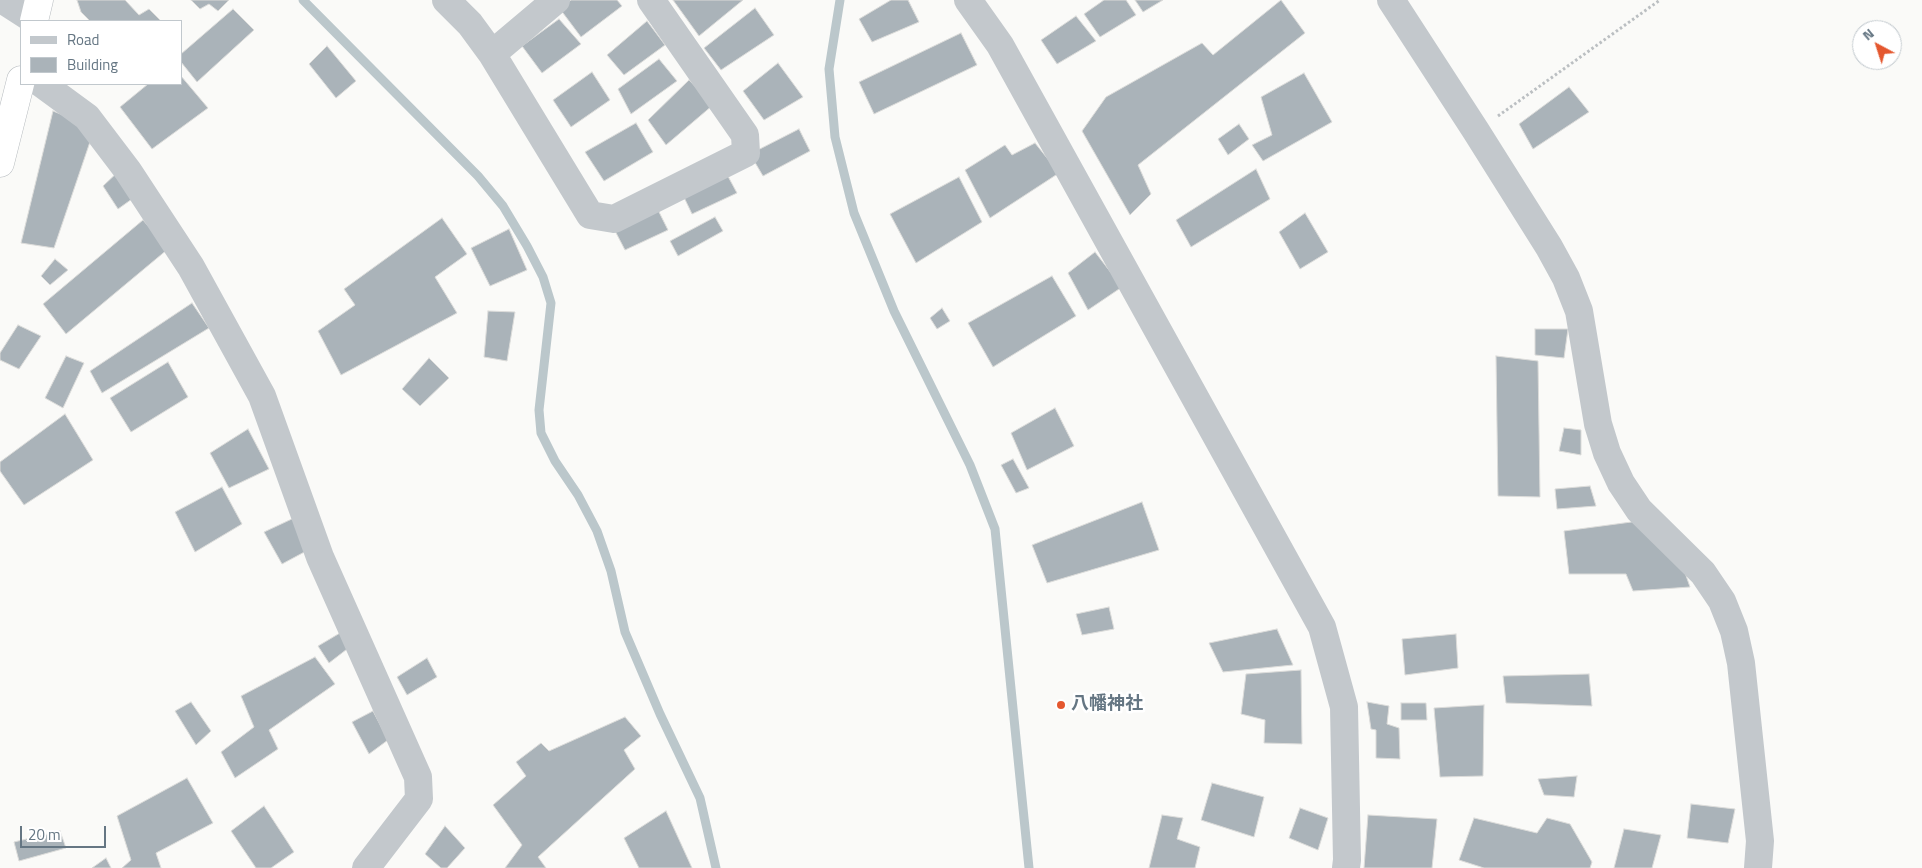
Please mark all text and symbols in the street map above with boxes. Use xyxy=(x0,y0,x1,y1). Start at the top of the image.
legend xyxy=(20,20,182,85)
north arrow xyxy=(1852,20,1902,70)
text: N xyxy=(1857,23,1878,45)
text: Road xyxy=(67,28,99,51)
text: Building xyxy=(67,53,118,76)
place label: 八幡神社 xyxy=(1071,694,1143,716)
marker: 八幡神社 xyxy=(1055,699,1067,711)
scale bar xyxy=(22,816,109,848)
text: 20 m xyxy=(28,823,61,846)

